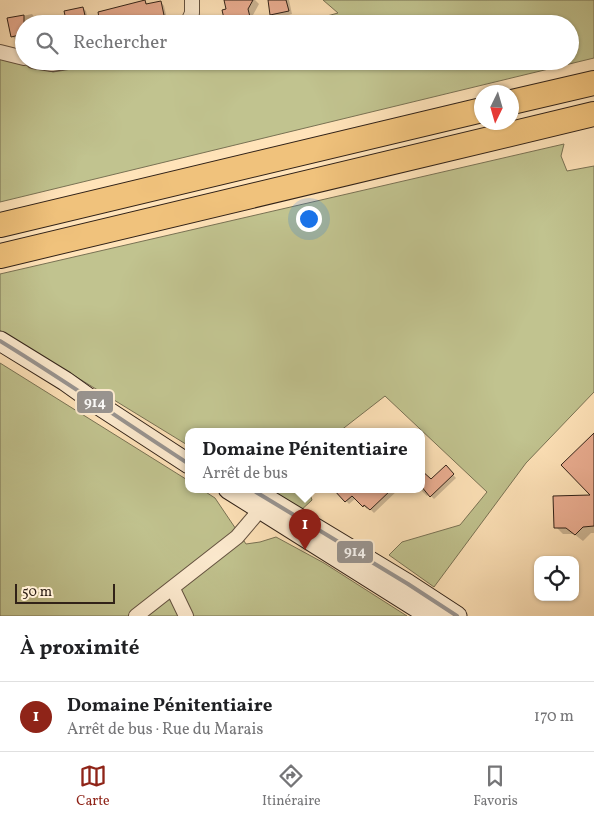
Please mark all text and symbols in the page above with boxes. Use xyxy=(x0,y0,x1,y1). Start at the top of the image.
search box xyxy=(15,15,579,70)
icon: search xyxy=(33,29,61,57)
text: Rechercher xyxy=(73,30,167,56)
north arrow xyxy=(474,85,519,130)
your location xyxy=(296,206,322,232)
line badge: 914 xyxy=(76,390,114,414)
text: 914 xyxy=(84,394,106,413)
popup xyxy=(185,428,425,493)
text: Domaine Pénitentiaire xyxy=(202,437,408,463)
text: Arrêt de bus xyxy=(202,463,288,485)
pin: 1 xyxy=(289,509,321,550)
line badge: 914 xyxy=(336,540,374,564)
text: 914 xyxy=(344,543,366,562)
map controls xyxy=(534,556,579,601)
button: locate xyxy=(534,556,579,601)
scale bar xyxy=(15,581,115,604)
text: 50 m xyxy=(22,583,52,602)
text: À proximité xyxy=(20,634,139,663)
text: Domaine Pénitentiaire xyxy=(67,693,272,719)
text: 1 xyxy=(33,706,39,728)
text: 170 m xyxy=(534,706,574,728)
text: Arrêt de bus · Rue du Marais xyxy=(67,719,263,741)
tab: Carte xyxy=(76,762,110,811)
tab: Itinéraire xyxy=(262,762,321,811)
tab: Favoris xyxy=(473,762,518,811)

